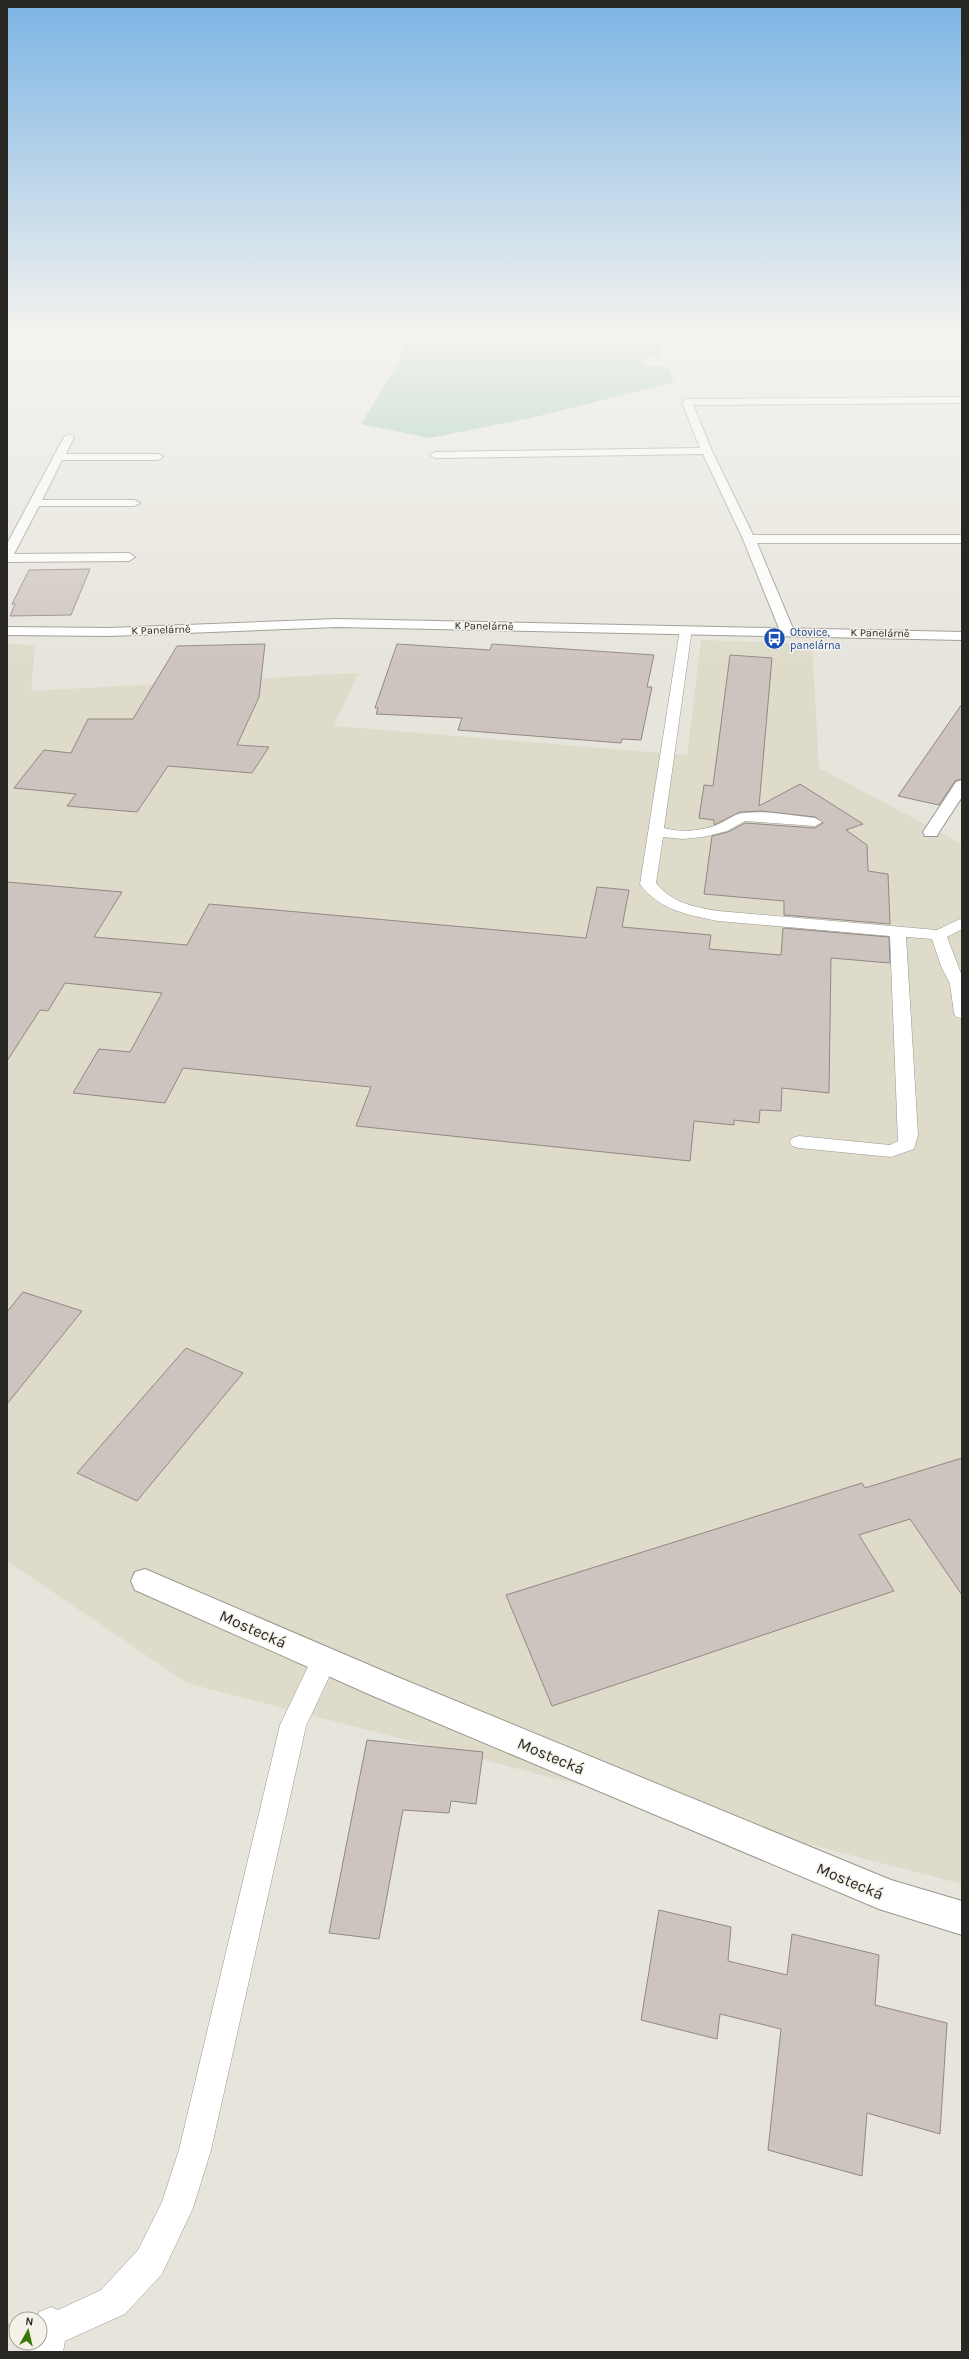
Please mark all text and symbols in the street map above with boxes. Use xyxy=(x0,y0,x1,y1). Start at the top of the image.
street label: K Panelárně xyxy=(454,619,514,633)
street label: K Panelárně xyxy=(131,622,191,638)
bus stop icon: Otovice, panelárna xyxy=(762,625,788,651)
place label: Otovice, panelárna xyxy=(790,626,841,652)
street label: K Panelárně xyxy=(850,626,910,640)
street label: Mostecká xyxy=(217,1606,289,1652)
street label: Mostecká xyxy=(515,1733,587,1779)
street label: Mostecká xyxy=(814,1858,886,1904)
north arrow xyxy=(8,2311,48,2351)
text: N xyxy=(25,2315,34,2329)

